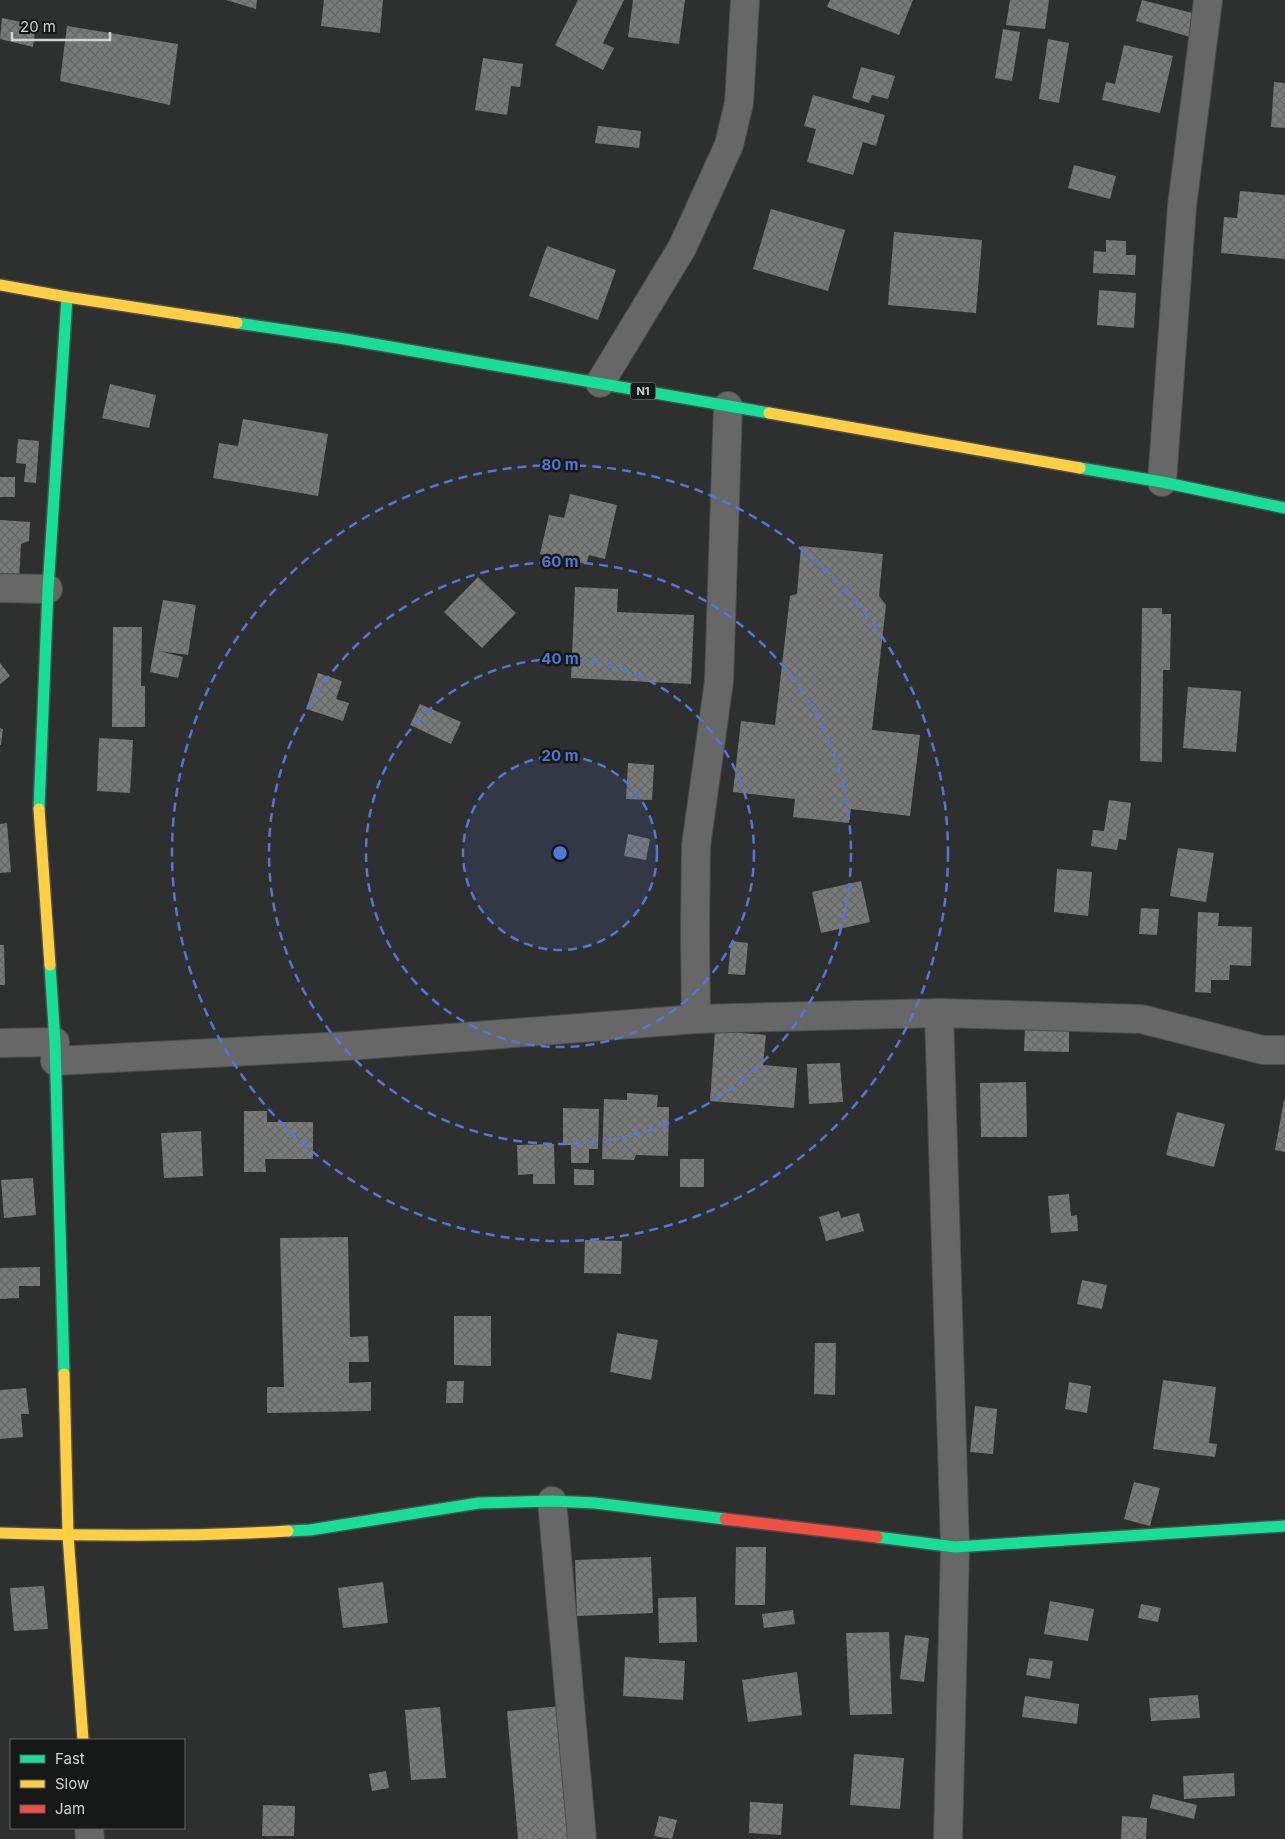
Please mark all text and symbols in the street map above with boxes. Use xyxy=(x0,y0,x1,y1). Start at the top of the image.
scale bar xyxy=(12,10,110,42)
text: 20 m xyxy=(20,17,56,36)
road number: N1 xyxy=(630,382,656,400)
text: 80 m xyxy=(541,455,579,474)
text: 60 m xyxy=(541,552,579,571)
text: 40 m xyxy=(541,649,579,668)
text: 20 m xyxy=(542,746,578,765)
centre of rings xyxy=(551,844,569,862)
legend xyxy=(10,1739,185,1829)
text: Fast xyxy=(55,1749,85,1768)
text: Slow xyxy=(55,1774,89,1793)
text: Jam xyxy=(55,1799,85,1818)

